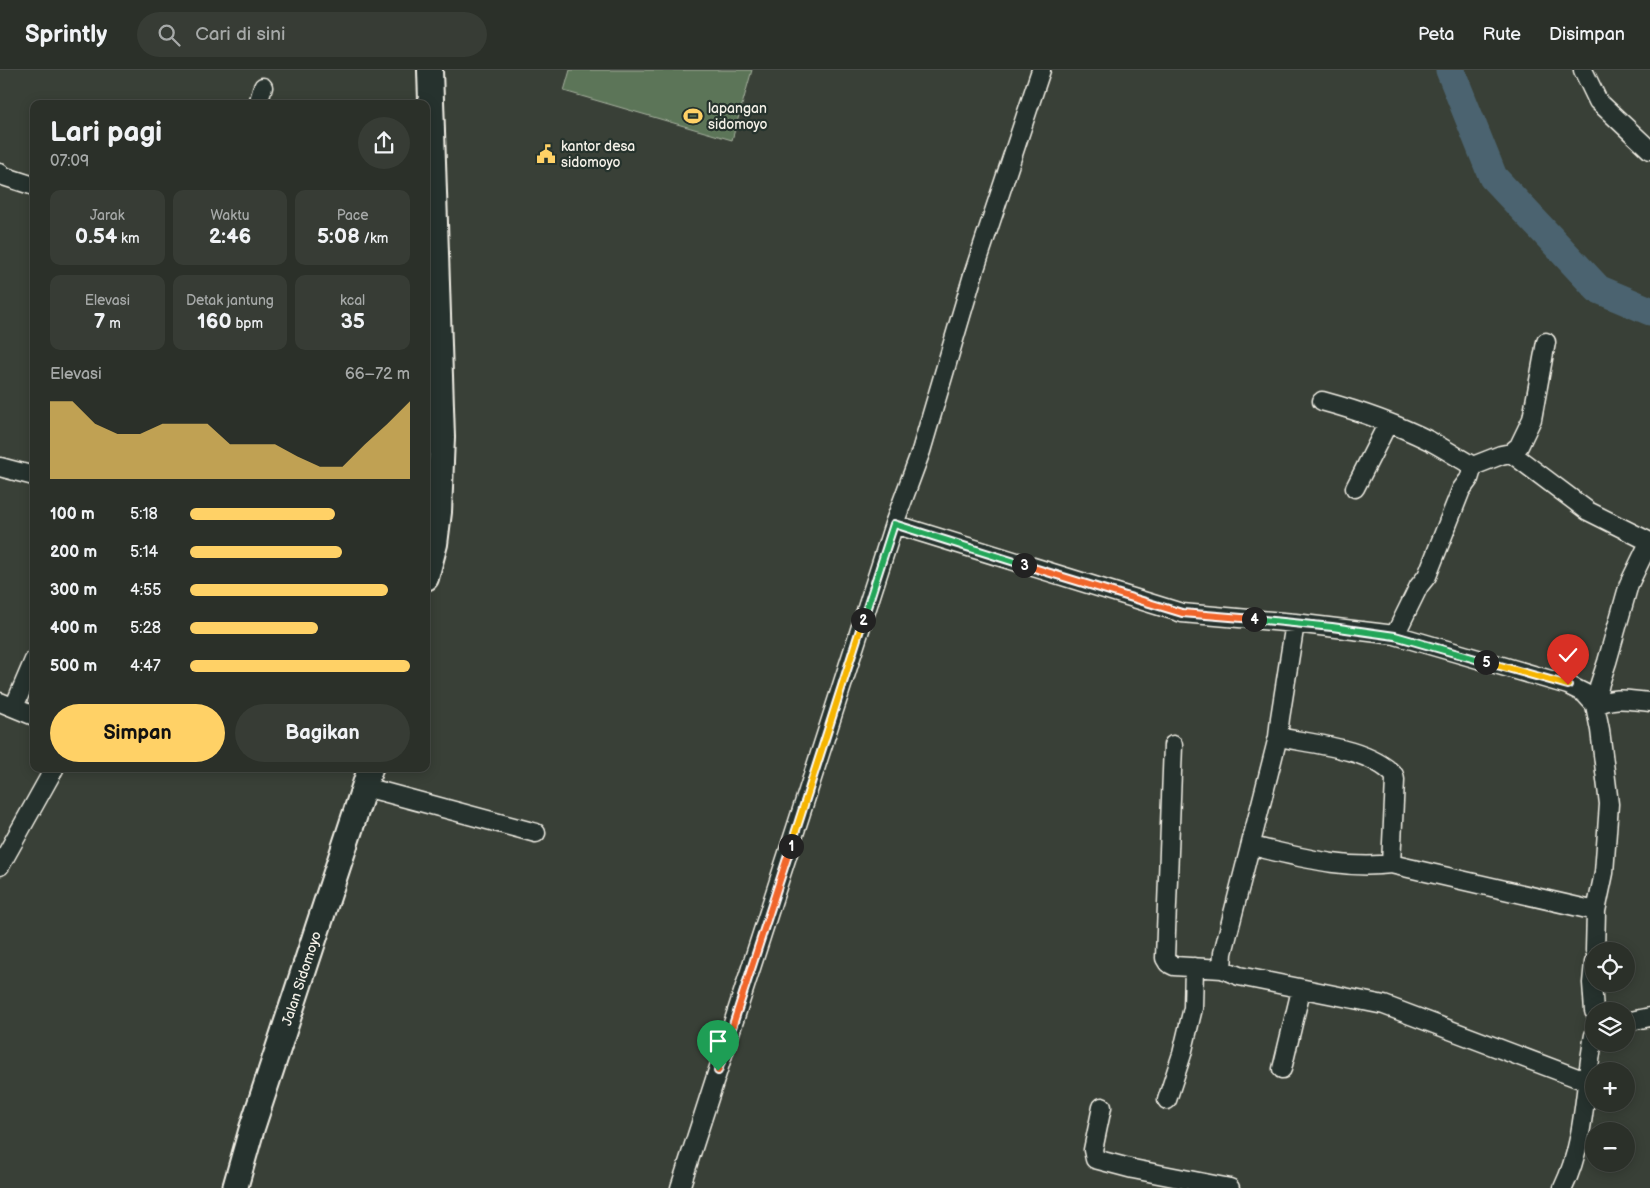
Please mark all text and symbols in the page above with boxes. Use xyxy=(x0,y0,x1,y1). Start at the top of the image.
search box xyxy=(137,12,487,57)
text: Sprintly xyxy=(25,20,107,49)
icon: search xyxy=(155,21,183,49)
text: Cari di sini xyxy=(195,23,285,46)
text: Peta xyxy=(1418,24,1454,45)
text: Rute xyxy=(1482,24,1521,45)
text: Disimpan xyxy=(1549,24,1625,45)
place label: lapangan sidomoyo xyxy=(708,100,767,133)
sports icon: lapangan sidomoyo xyxy=(682,105,704,127)
text: Lari pagi xyxy=(50,116,162,149)
button: share xyxy=(358,117,410,169)
place label: kantor desa sidomoyo xyxy=(561,138,635,171)
public building icon: kantor desa sidomoyo xyxy=(535,143,557,165)
text: 07:09 xyxy=(50,152,89,171)
text: Jarak xyxy=(90,207,125,224)
text: Waktu xyxy=(210,207,250,224)
text: Pace xyxy=(337,207,369,224)
text: 0.54 xyxy=(75,224,117,249)
text: 2:46 xyxy=(209,224,251,249)
text: 5:08 xyxy=(317,224,360,249)
text: km xyxy=(117,230,140,247)
text: /km xyxy=(360,230,388,247)
text: Elevasi xyxy=(85,292,130,309)
text: Detak jantung xyxy=(186,292,274,309)
text: kcal xyxy=(340,292,365,309)
text: 7 xyxy=(94,309,105,334)
text: 160 xyxy=(197,309,232,334)
text: 35 xyxy=(340,309,365,334)
text: m xyxy=(105,315,121,332)
text: bpm xyxy=(232,315,263,332)
text: Elevasi xyxy=(50,365,102,384)
text: 66–72 m xyxy=(345,365,410,384)
text: 100 m xyxy=(50,505,95,524)
text: 5:18 xyxy=(130,505,158,524)
text: 200 m xyxy=(50,543,97,562)
text: 5:14 xyxy=(130,543,158,562)
pin: 3 xyxy=(1012,552,1036,578)
text: 3 xyxy=(1020,557,1029,574)
text: 300 m xyxy=(50,581,97,600)
text: 4:55 xyxy=(130,581,161,600)
pin: 4 xyxy=(1242,606,1266,632)
pin: 2 xyxy=(850,608,876,632)
text: 4 xyxy=(1250,611,1259,628)
text: 2 xyxy=(859,612,868,629)
text: 400 m xyxy=(50,619,97,638)
text: 5:28 xyxy=(130,619,161,638)
pin xyxy=(1547,634,1589,685)
icon: check xyxy=(1554,641,1582,669)
pin: 5 xyxy=(1474,650,1498,674)
text: 5 xyxy=(1482,654,1491,671)
text: 500 m xyxy=(50,657,97,676)
text: 4:47 xyxy=(130,657,161,676)
button: Simpan xyxy=(50,704,225,762)
button: Bagikan xyxy=(235,704,410,762)
pin: 1 xyxy=(778,834,804,858)
text: 1 xyxy=(789,838,794,855)
street label: Jalan Sidomoyo xyxy=(278,929,325,1028)
map controls xyxy=(1585,942,1635,1172)
button: locate xyxy=(1585,942,1635,992)
button: layers xyxy=(1585,1002,1635,1052)
pin xyxy=(697,1020,739,1071)
icon: arrive xyxy=(704,1027,732,1055)
button: + xyxy=(1585,1062,1635,1112)
button: − xyxy=(1585,1122,1635,1172)

